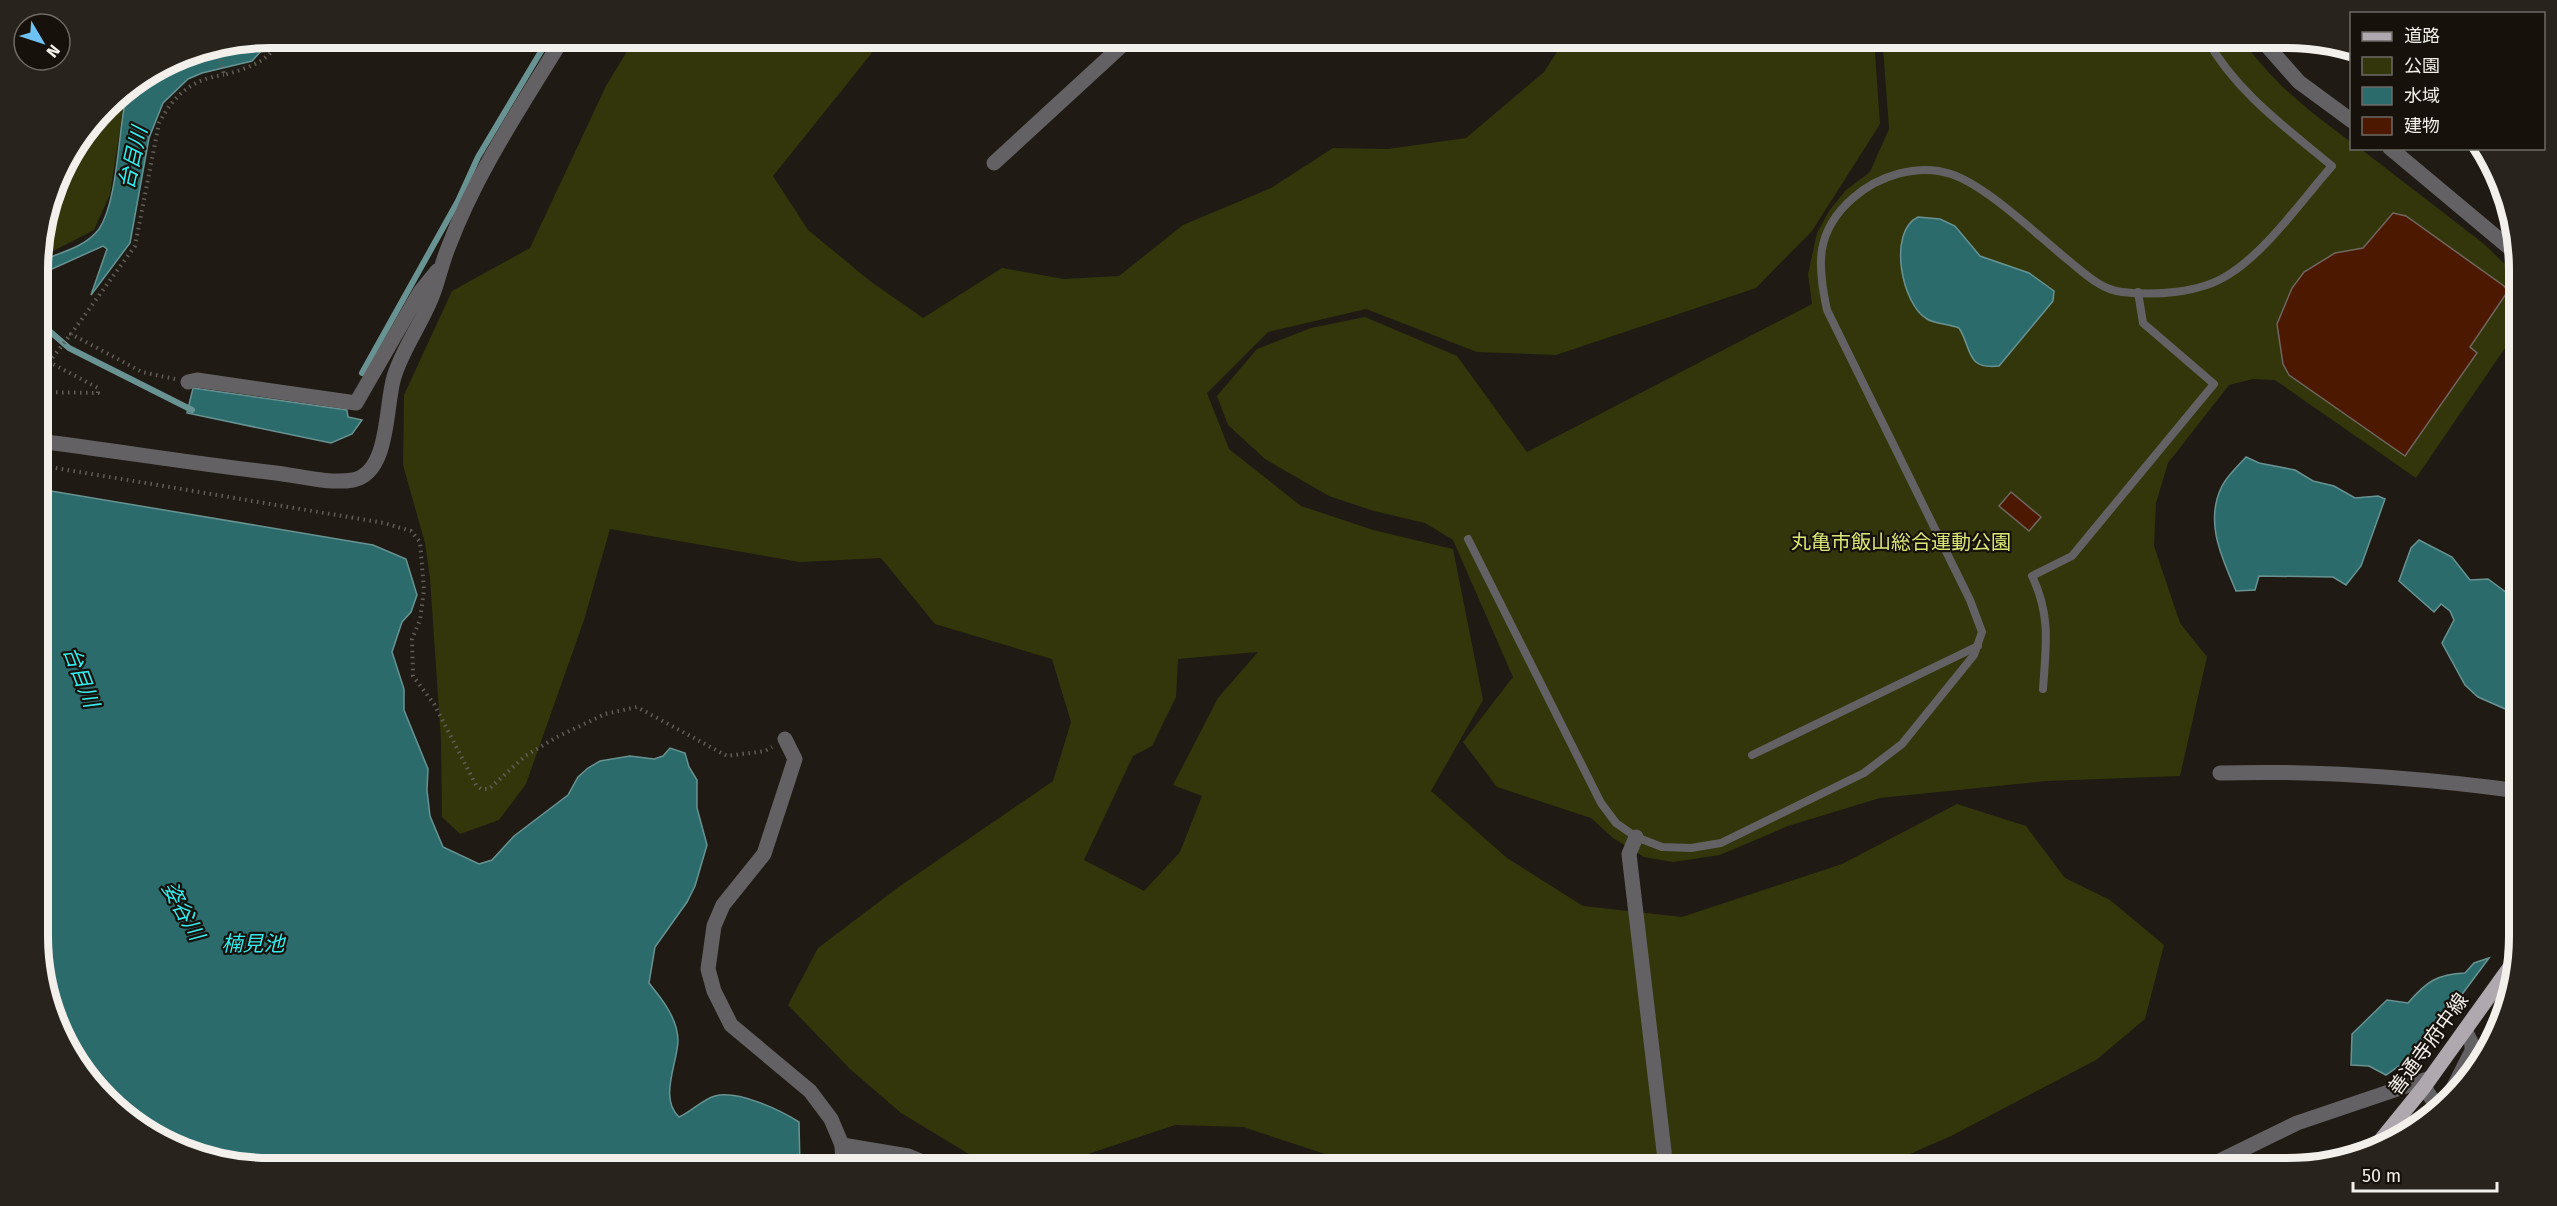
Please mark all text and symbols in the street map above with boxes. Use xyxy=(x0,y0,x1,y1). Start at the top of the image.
north arrow xyxy=(12,12,72,72)
legend xyxy=(2350,12,2545,150)
text: 道路 xyxy=(2404,25,2440,47)
text: N xyxy=(43,41,64,61)
text: 公園 xyxy=(2404,55,2440,77)
text: 水域 xyxy=(2404,85,2440,107)
text: 建物 xyxy=(2404,115,2440,137)
water label: 台目川 xyxy=(113,122,153,192)
park label: 丸亀市飯山総合運動公園 xyxy=(1791,530,2011,554)
water label: 台目川 xyxy=(58,643,105,713)
water label: 姿谷川 xyxy=(156,877,211,947)
water label: 楠見池 xyxy=(222,931,286,957)
street label: 善通寺府中線 xyxy=(2383,988,2473,1100)
scale bar xyxy=(2353,1155,2497,1193)
text: 50 m xyxy=(2362,1165,2401,1187)

